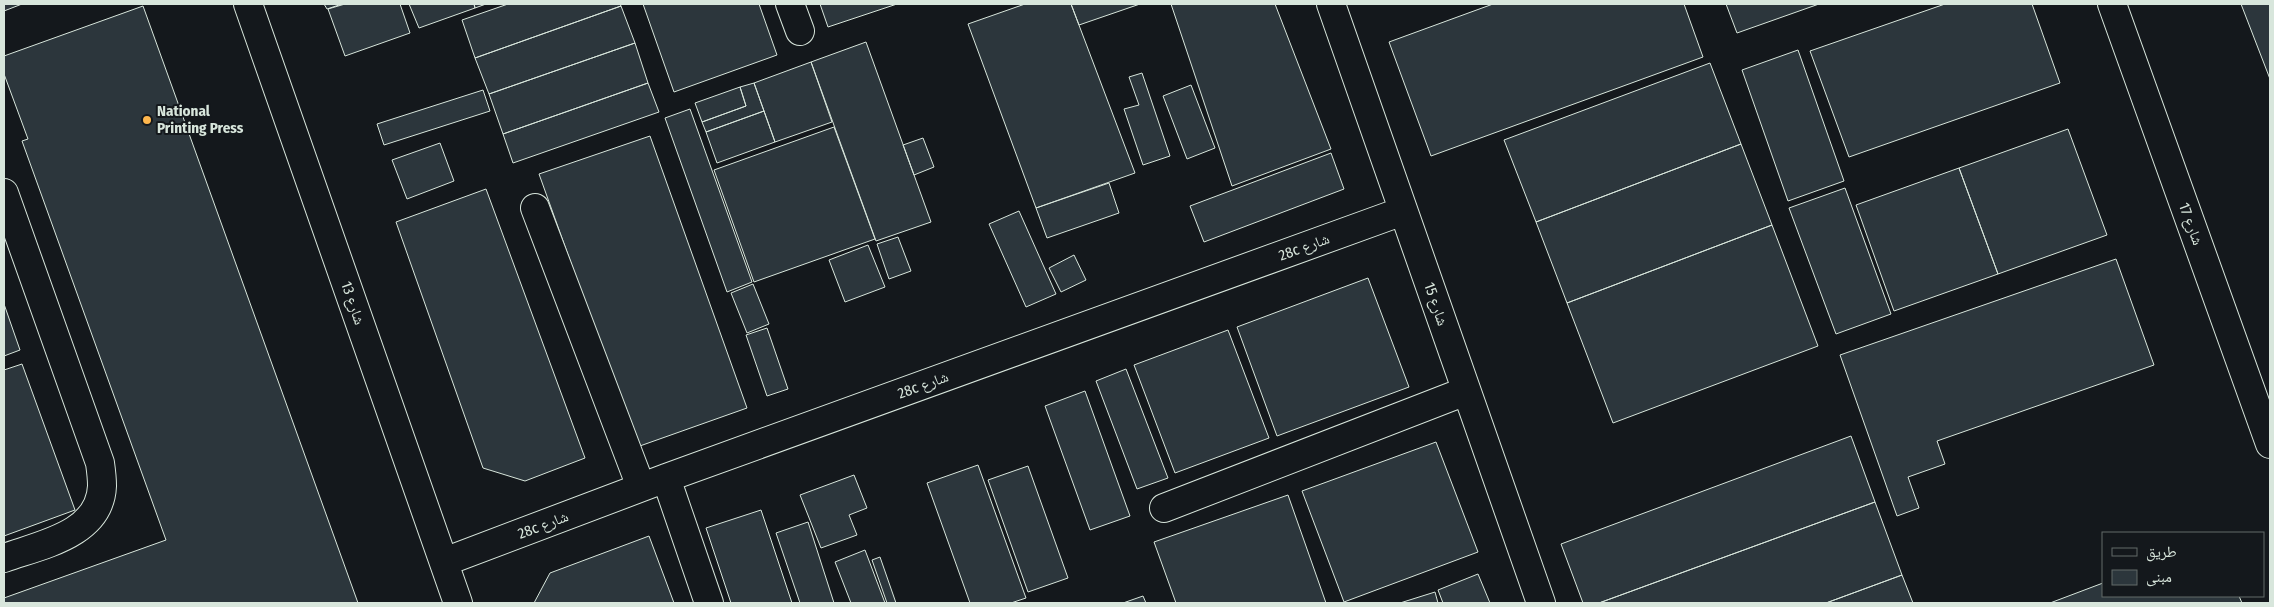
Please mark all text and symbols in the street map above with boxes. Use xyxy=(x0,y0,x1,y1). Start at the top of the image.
place label: National Printing Press xyxy=(157,102,244,137)
marker: National Printing Press xyxy=(141,114,153,126)
street label: شارع 17 xyxy=(2174,200,2207,248)
street label: 28c شارع xyxy=(1276,230,1332,265)
street label: شارع 13 xyxy=(336,279,369,327)
street label: شارع 15 xyxy=(1419,280,1452,329)
street label: 28c شارع xyxy=(895,368,951,403)
street label: 28c شارع xyxy=(515,507,571,544)
legend xyxy=(2102,532,2264,597)
text: طريق xyxy=(2146,543,2177,562)
text: مبنى xyxy=(2146,568,2172,587)

